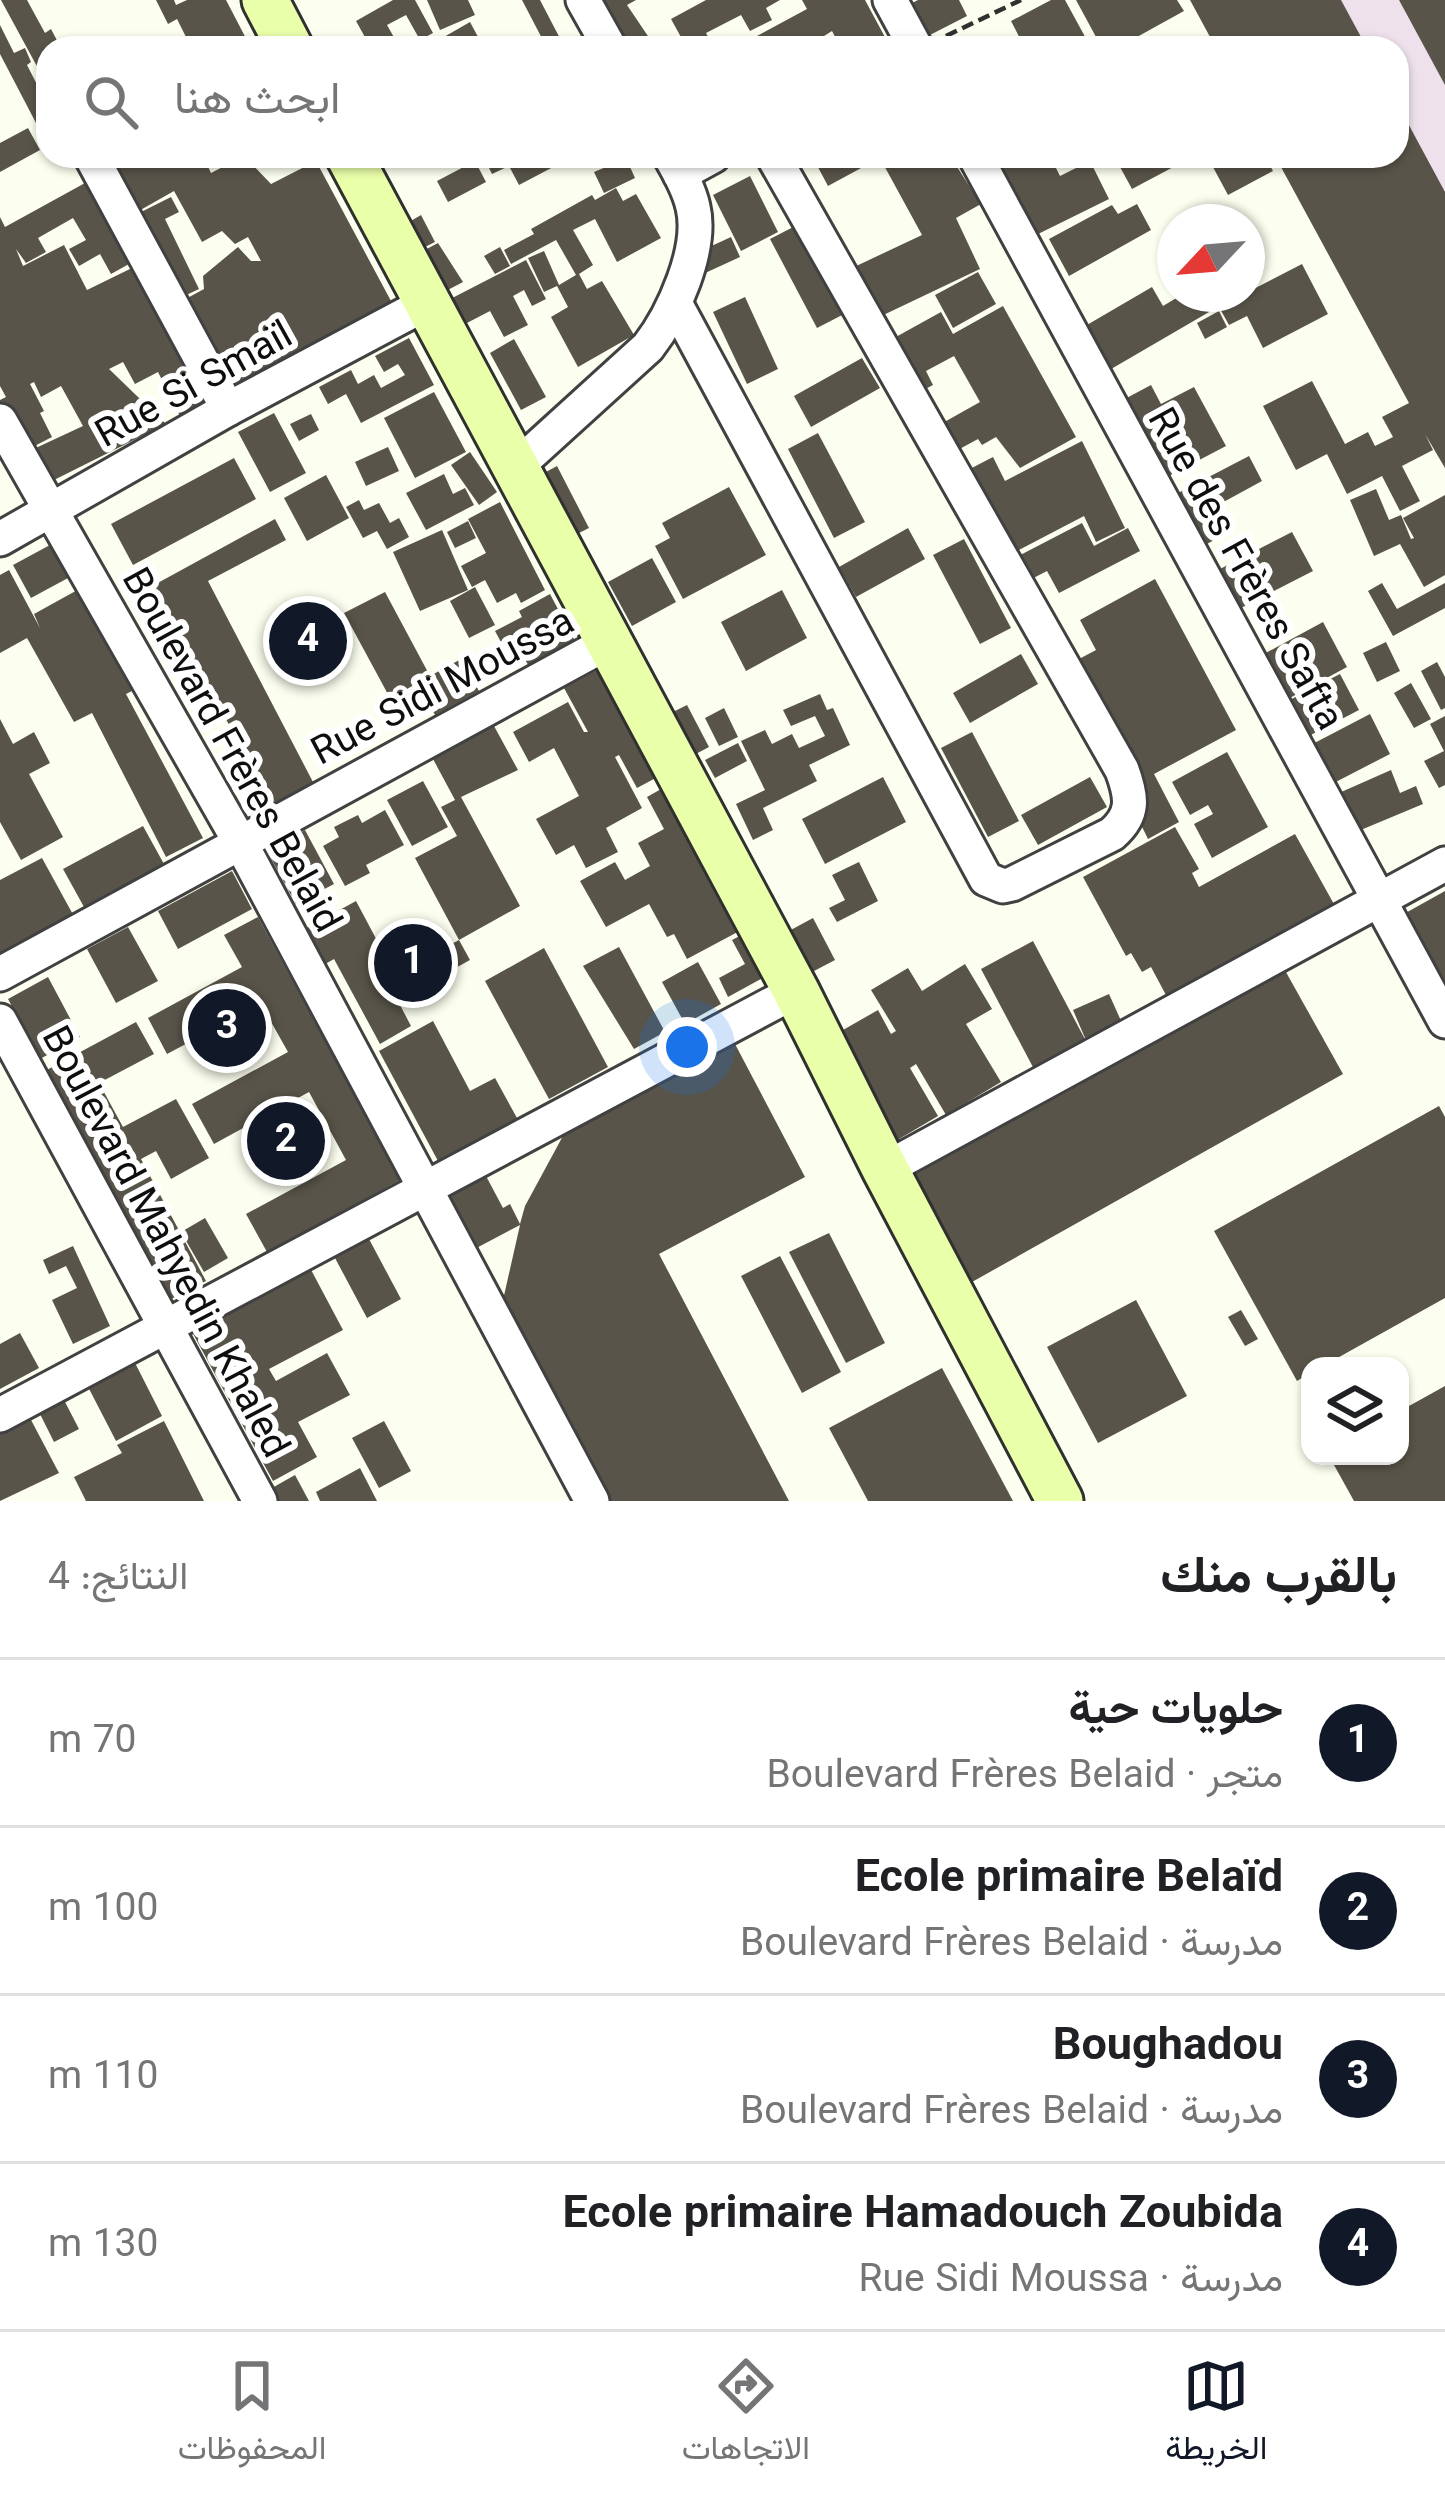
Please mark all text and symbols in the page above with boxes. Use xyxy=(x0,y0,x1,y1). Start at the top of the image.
search box xyxy=(36,36,1409,168)
text: ابحث هنا xyxy=(174,67,341,137)
icon: search xyxy=(78,69,144,135)
north arrow xyxy=(1157,204,1265,312)
street label: Rue Si Smaïl xyxy=(85,308,305,466)
street label: Rue des Frères Safta xyxy=(1129,398,1357,743)
street label: Boulevard Frères Belaid xyxy=(103,558,355,945)
street label: Rue Sidi Moussa xyxy=(302,594,587,784)
pin: 4 xyxy=(269,596,347,686)
pin: 1 xyxy=(374,918,452,1008)
pin: 3 xyxy=(188,983,266,1073)
street label: Boulevard Mahyedin Khaled xyxy=(23,1016,303,1470)
your location xyxy=(657,1017,717,1077)
pin: 2 xyxy=(247,1096,325,1186)
map controls xyxy=(1301,1357,1409,1465)
button: layers xyxy=(1301,1357,1409,1465)
text: بالقرب منك xyxy=(1160,1540,1397,1619)
text: النتائج: 4 xyxy=(48,1549,188,1610)
text: حلويات حية xyxy=(1069,1677,1283,1747)
text: 70 m xyxy=(48,1712,137,1773)
text: 1 xyxy=(1347,1712,1369,1773)
text: متجر · Boulevard Frères Belaid xyxy=(766,1747,1283,1808)
text: Ecole primaire Belaïd xyxy=(855,1845,1283,1915)
text: 100 m xyxy=(48,1880,158,1941)
text: 2 xyxy=(1347,1880,1369,1941)
text: مدرسة · Boulevard Frères Belaid xyxy=(740,1915,1283,1976)
text: Boughadou xyxy=(1053,2013,1283,2083)
text: 110 m xyxy=(48,2048,158,2109)
text: 3 xyxy=(1347,2048,1369,2109)
text: مدرسة · Boulevard Frères Belaid xyxy=(740,2083,1283,2144)
text: Ecole primaire Hamadouch Zoubida xyxy=(562,2181,1283,2251)
text: 130 m xyxy=(48,2216,158,2277)
text: 4 xyxy=(1347,2216,1369,2277)
text: مدرسة · Rue Sidi Moussa xyxy=(859,2251,1283,2312)
tab: المحفوظات xyxy=(178,2353,326,2477)
tab: الاتجاهات xyxy=(682,2353,810,2477)
tab: الخريطة xyxy=(1165,2353,1267,2477)

